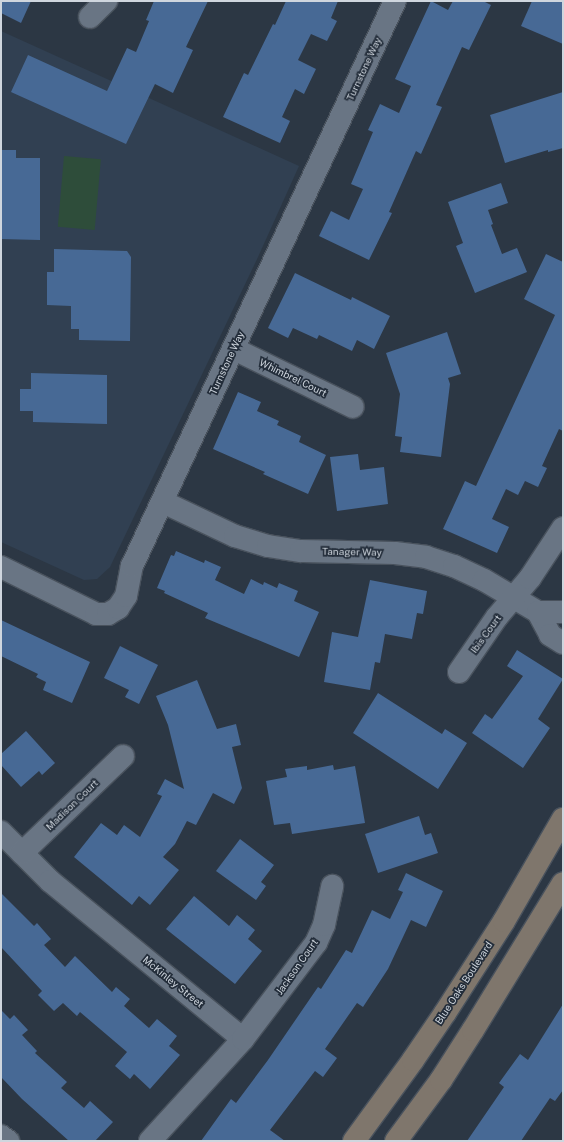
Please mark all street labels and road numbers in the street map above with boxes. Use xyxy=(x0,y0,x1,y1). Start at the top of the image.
street label: Turnstone Way xyxy=(344,35,384,103)
street label: Turnstone Way xyxy=(207,329,247,397)
street label: Whimbrel Court xyxy=(257,357,329,399)
street label: Tanager Way xyxy=(322,545,382,559)
street label: Ibis Court xyxy=(468,612,504,656)
street label: Madison Court xyxy=(43,777,101,833)
street label: Jackson Court xyxy=(273,937,321,997)
street label: Blue Oaks Boulevard xyxy=(433,939,495,1027)
street label: McKinley Street xyxy=(140,954,206,1010)

